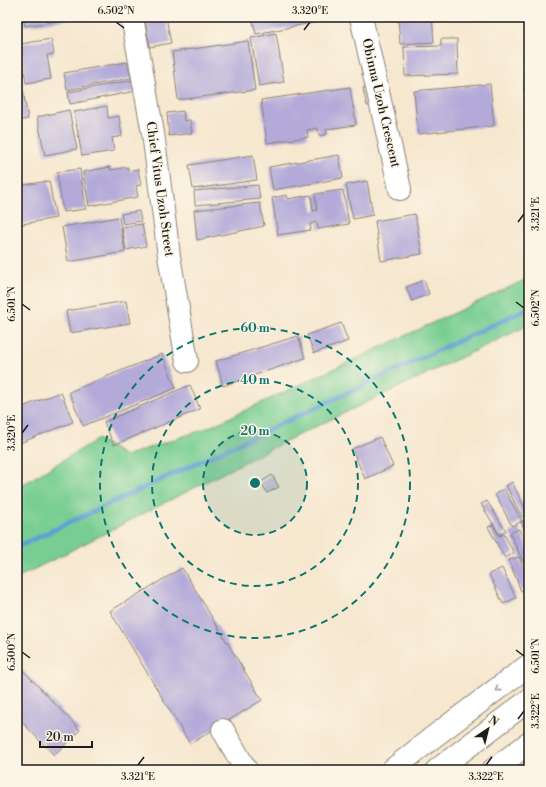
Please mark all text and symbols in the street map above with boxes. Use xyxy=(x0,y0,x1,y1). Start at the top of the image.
text: 6.502°N xyxy=(97,5,135,17)
text: 3.320°E xyxy=(292,5,328,17)
street label: Obinna Uzoh Crescent xyxy=(358,37,404,170)
street label: Chief Vitus Uzoh Street xyxy=(143,120,177,258)
text: 3.321°E xyxy=(530,197,542,231)
text: 6.501°N xyxy=(6,286,18,322)
text: 6.502°N xyxy=(530,289,542,327)
text: 60 m xyxy=(240,321,270,336)
text: 40 m xyxy=(240,373,270,388)
text: 3.320°E xyxy=(6,415,18,451)
text: 20 m xyxy=(240,424,270,439)
centre of rings xyxy=(248,476,262,490)
text: 6.500°N xyxy=(6,632,18,671)
text: 6.501°N xyxy=(530,638,542,674)
one-way arrow xyxy=(495,684,502,691)
text: 3.322°E xyxy=(530,693,542,729)
north arrow xyxy=(468,709,508,749)
text: N xyxy=(486,713,501,730)
scale bar xyxy=(40,723,92,749)
text: 20 m xyxy=(46,730,74,745)
text: 3.321°E xyxy=(121,771,155,783)
text: 3.322°E xyxy=(468,771,504,783)

